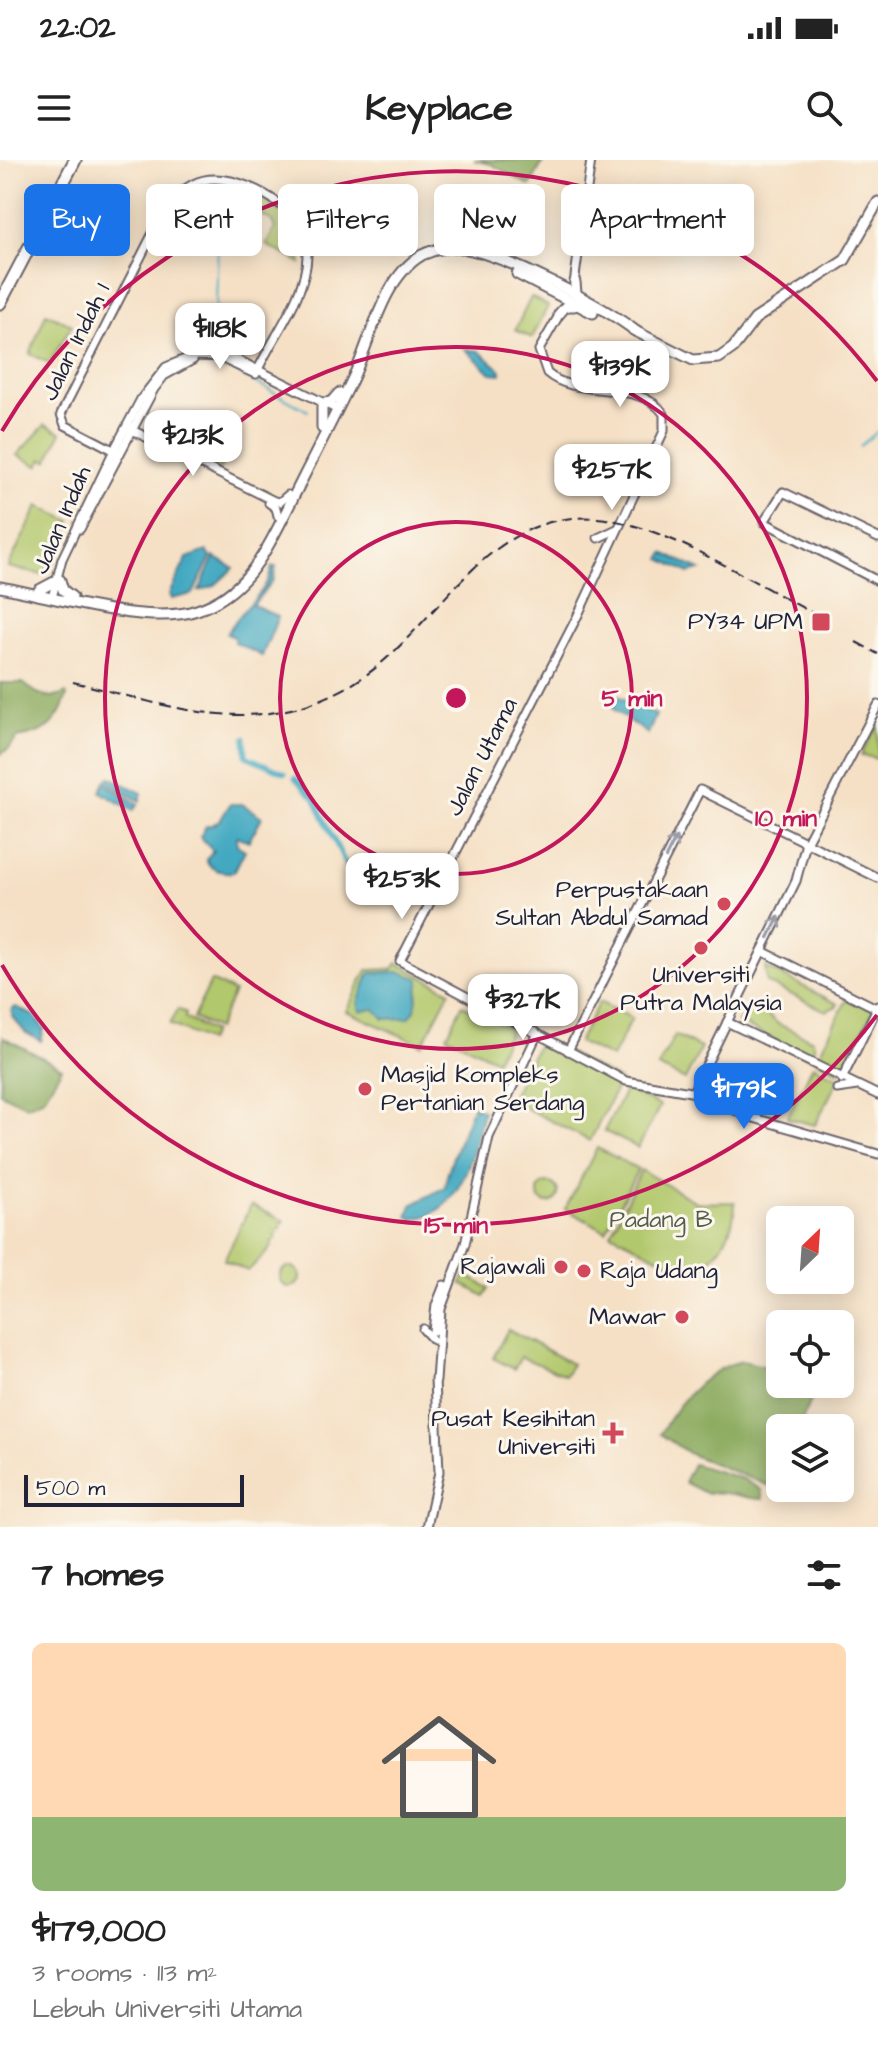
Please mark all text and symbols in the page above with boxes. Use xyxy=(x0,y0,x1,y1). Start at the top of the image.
text: 22:02 xyxy=(40,7,115,49)
text: Keyplace xyxy=(365,83,513,134)
icon: menu xyxy=(32,86,76,130)
icon: search xyxy=(802,86,846,130)
chip: Buy xyxy=(24,184,130,256)
chip: Rent xyxy=(146,184,262,256)
chip: Filters xyxy=(278,184,418,256)
chip: New xyxy=(434,184,545,256)
chip: Apartment xyxy=(561,184,754,256)
street label: Jalan Indah 1 xyxy=(33,277,119,407)
pin: $118K xyxy=(164,303,276,371)
text: $118K xyxy=(193,311,247,347)
pin: $139K xyxy=(564,341,676,409)
text: $139K xyxy=(589,349,651,385)
pin: $213K xyxy=(137,410,249,478)
text: $213K xyxy=(162,418,224,454)
pin: $257K xyxy=(556,444,668,512)
text: $257K xyxy=(572,452,652,488)
street label: Jalan Indah xyxy=(24,461,100,579)
place label: PY34 UPM xyxy=(688,605,803,639)
marker: PY34 UPM xyxy=(810,611,832,633)
text: 5 min xyxy=(602,682,662,716)
centre of rings xyxy=(442,684,470,712)
street label: Jalan Utama xyxy=(438,692,526,822)
text: 10 min xyxy=(755,802,817,836)
one-way arrow xyxy=(664,835,679,859)
pin: $253K xyxy=(346,853,458,921)
text: $253K xyxy=(364,861,440,897)
place label: Perpustakaan Sultan Abdul Samad xyxy=(496,873,708,935)
marker: Perpustakaan Sultan Abdul Samad xyxy=(715,895,733,913)
one-way arrow xyxy=(766,915,782,939)
marker: Universiti Putra Malaysia xyxy=(692,939,710,957)
place label: Universiti Putra Malaysia xyxy=(620,958,782,1021)
pin: $327K xyxy=(467,974,579,1042)
text: $327K xyxy=(486,982,560,1018)
place label: Masjid Kompleks Pertanian Serdang xyxy=(381,1058,584,1121)
pin: $179K xyxy=(688,1063,800,1131)
text: $179K xyxy=(712,1071,776,1107)
marker: Masjid Kompleks Pertanian Serdang xyxy=(356,1080,374,1098)
park label: Padang B xyxy=(609,1203,713,1238)
north arrow xyxy=(766,1206,854,1294)
map controls xyxy=(766,1206,854,1502)
text: 15 min xyxy=(424,1209,488,1243)
place label: Rajawali xyxy=(460,1250,545,1284)
place label: Raja Udang xyxy=(600,1254,718,1289)
marker: Rajawali xyxy=(552,1258,570,1276)
marker: Raja Udang xyxy=(575,1262,593,1280)
place label: Mawar xyxy=(589,1300,666,1334)
marker: Mawar xyxy=(673,1308,691,1326)
button: locate xyxy=(766,1310,854,1398)
place label: Pusat Kesihitan Universiti xyxy=(431,1402,595,1464)
button: layers xyxy=(766,1414,854,1502)
marker: Pusat Kesihitan Universiti xyxy=(602,1422,624,1444)
scale bar xyxy=(24,1471,244,1507)
text: 500 m xyxy=(36,1473,105,1504)
text: 7 homes xyxy=(32,1551,164,1599)
icon: filters xyxy=(802,1553,846,1597)
icon: home xyxy=(367,1695,511,1839)
text: $179,000 xyxy=(32,1907,166,1955)
text: 3 rooms · 113 m² xyxy=(32,1955,217,1991)
text: Lebuh Universiti Utama xyxy=(32,1991,302,2027)

